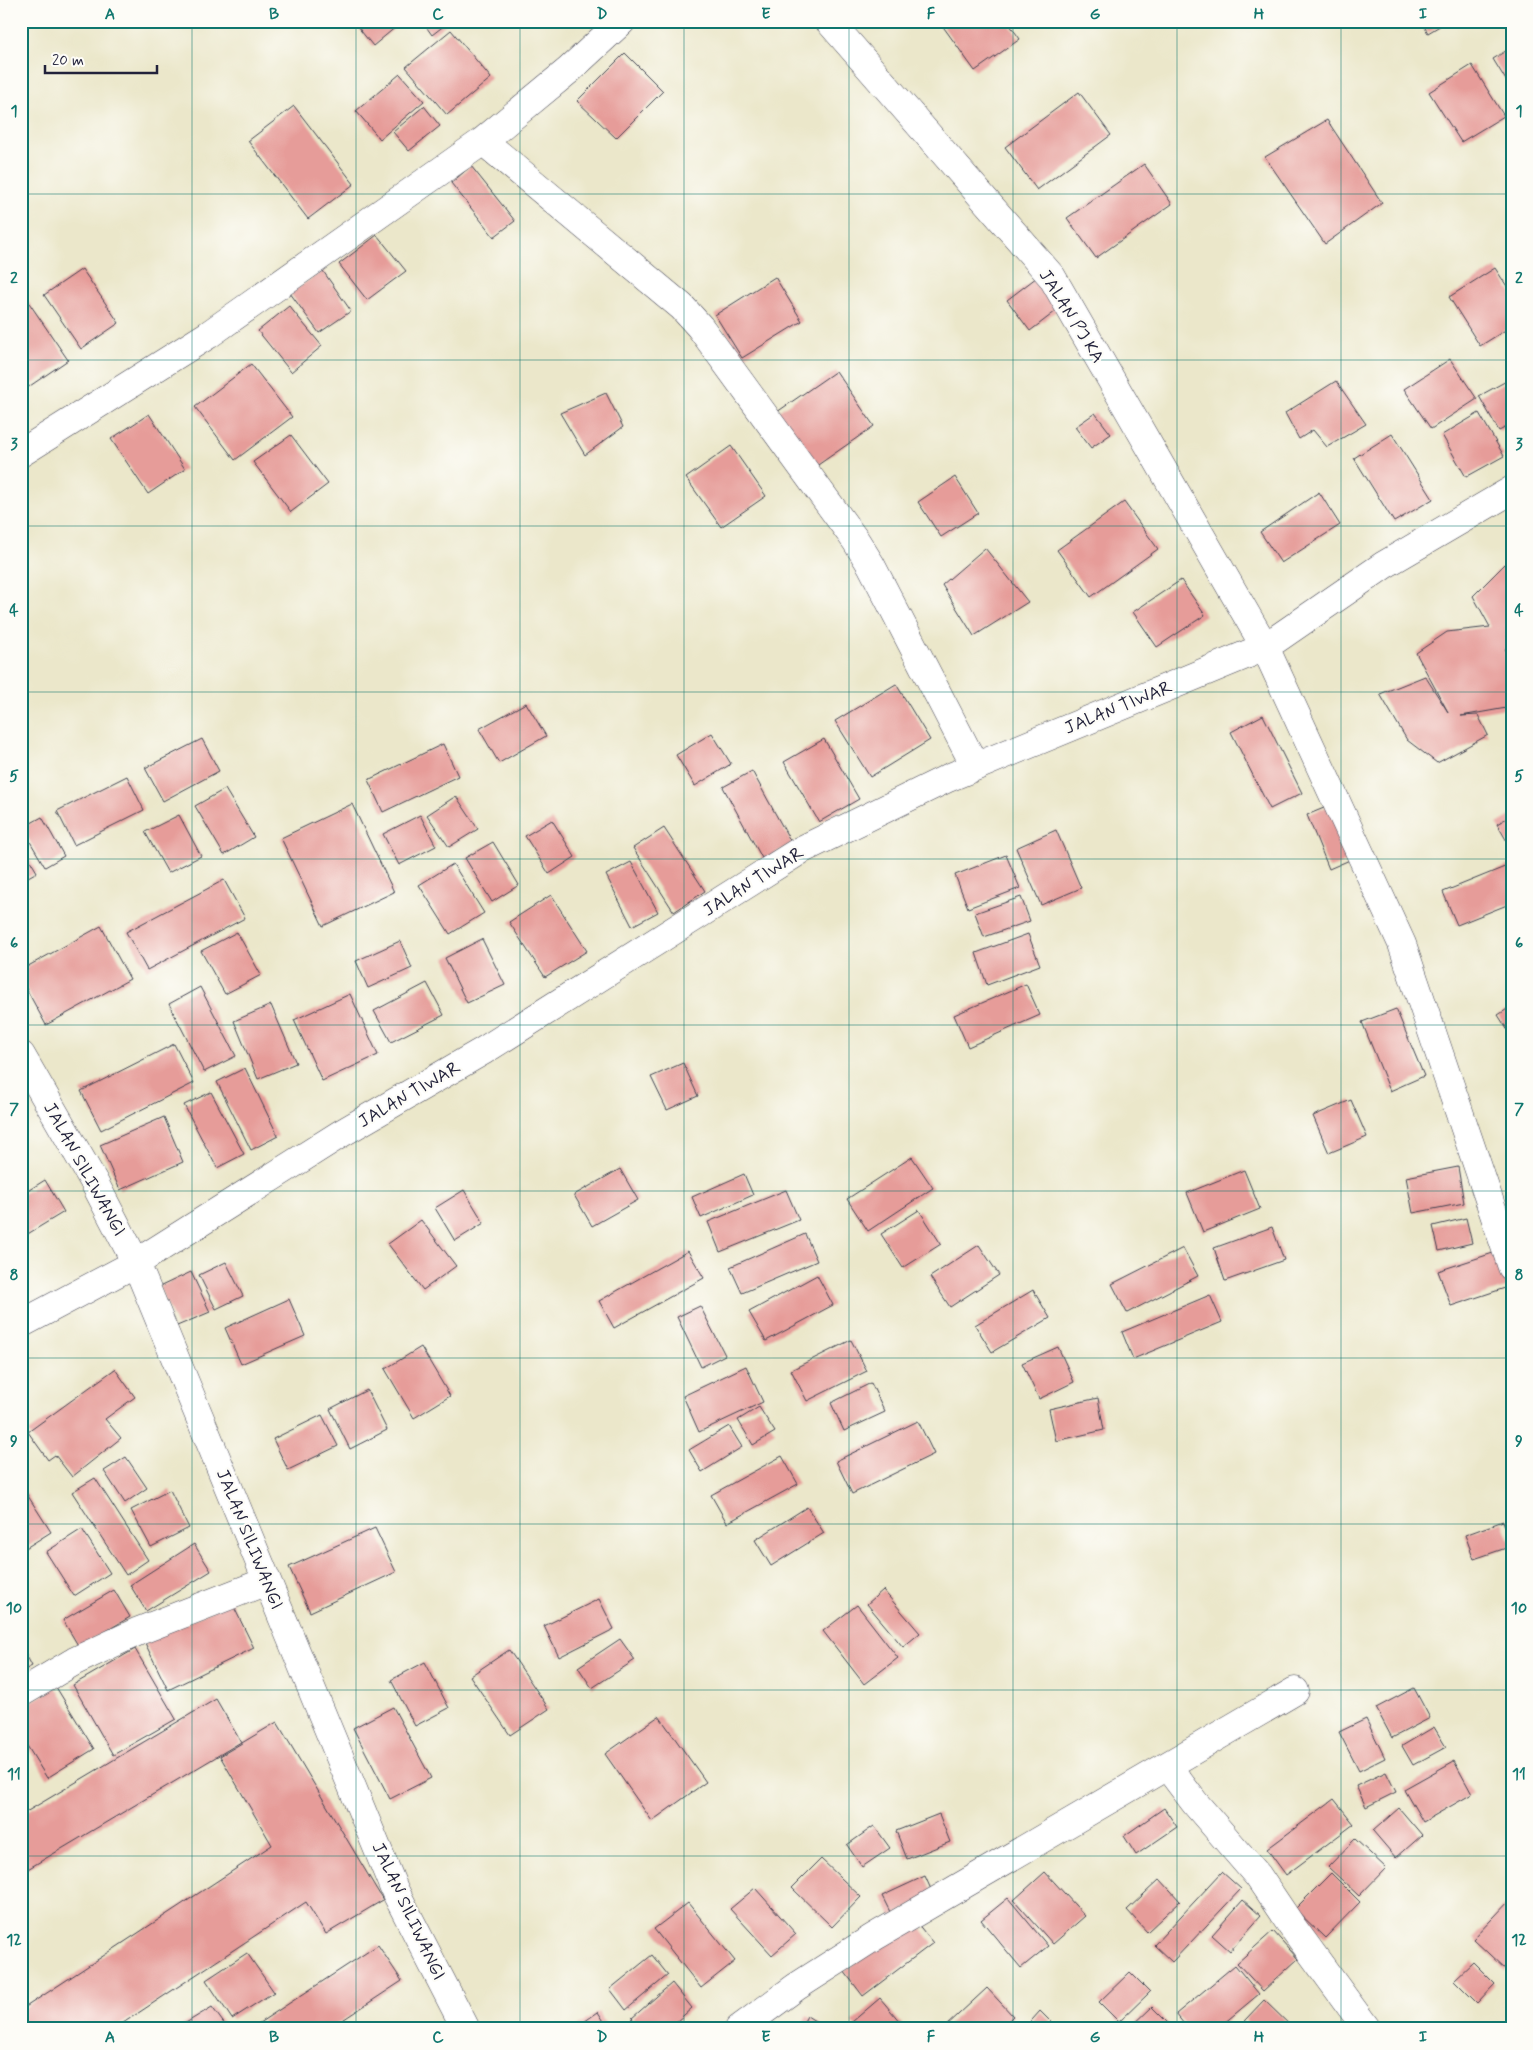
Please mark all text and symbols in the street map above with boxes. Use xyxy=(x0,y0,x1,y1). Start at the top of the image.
text: A xyxy=(105,4,115,25)
text: B xyxy=(269,4,279,25)
text: C xyxy=(432,4,444,25)
text: D xyxy=(596,4,608,25)
text: E xyxy=(761,4,771,25)
text: F xyxy=(927,4,936,25)
text: G xyxy=(1090,4,1101,25)
text: H xyxy=(1254,4,1265,25)
text: I xyxy=(1419,4,1428,25)
scale bar xyxy=(45,42,158,74)
text: 20 m xyxy=(52,51,84,71)
text: 1 xyxy=(10,101,18,122)
text: 1 xyxy=(1515,101,1523,122)
street label: JALAN PJ KA xyxy=(1033,265,1109,368)
text: 2 xyxy=(10,268,18,289)
text: 2 xyxy=(1515,268,1523,289)
text: 3 xyxy=(10,434,18,455)
text: 3 xyxy=(1515,434,1523,455)
text: 4 xyxy=(9,600,19,621)
text: 4 xyxy=(1514,600,1524,621)
street label: JALAN TIWAR xyxy=(1061,675,1176,740)
text: 5 xyxy=(9,766,19,787)
text: 5 xyxy=(1514,766,1524,787)
street label: JALAN TIWAR xyxy=(699,841,809,922)
text: 6 xyxy=(10,933,18,954)
text: 6 xyxy=(1515,933,1523,954)
street label: JALAN TIWAR xyxy=(354,1056,466,1134)
street label: JALAN SILIWANGI xyxy=(37,1098,131,1241)
text: 7 xyxy=(9,1099,19,1120)
text: 7 xyxy=(1514,1099,1524,1120)
text: 8 xyxy=(9,1265,19,1286)
text: 8 xyxy=(1514,1265,1524,1286)
text: 9 xyxy=(10,1431,18,1452)
text: 9 xyxy=(1515,1431,1523,1452)
street label: JALAN SILIWANGI xyxy=(210,1466,288,1613)
text: 10 xyxy=(6,1598,22,1619)
text: 10 xyxy=(1511,1598,1527,1619)
text: 11 xyxy=(7,1764,21,1785)
text: 11 xyxy=(1512,1764,1526,1785)
street label: JALAN SILIWANGI xyxy=(366,1839,451,1984)
text: 12 xyxy=(6,1930,22,1951)
text: 12 xyxy=(1511,1930,1527,1951)
text: A xyxy=(105,2027,115,2048)
text: B xyxy=(269,2027,279,2048)
text: C xyxy=(432,2027,444,2048)
text: D xyxy=(596,2027,608,2048)
text: E xyxy=(761,2027,771,2048)
text: F xyxy=(927,2027,936,2048)
text: G xyxy=(1090,2027,1101,2048)
text: H xyxy=(1254,2027,1265,2048)
text: I xyxy=(1419,2027,1428,2048)

